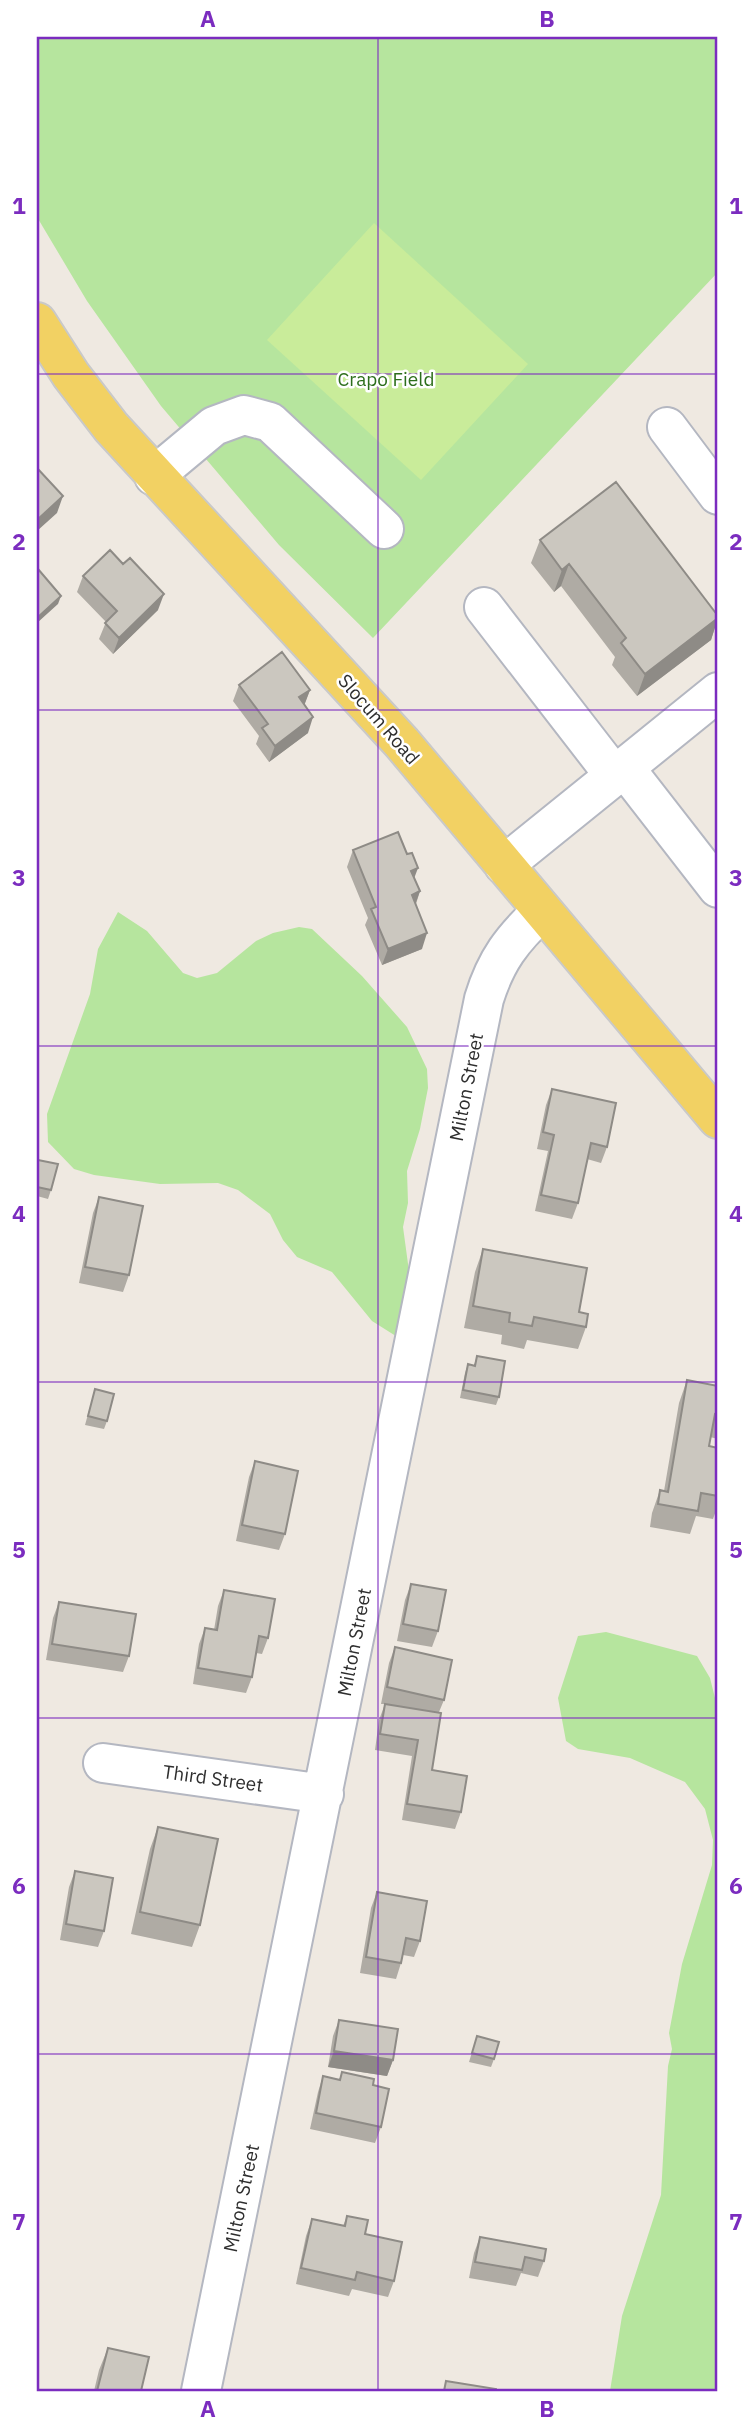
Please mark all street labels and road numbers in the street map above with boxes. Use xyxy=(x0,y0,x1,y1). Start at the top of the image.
street label: Slocum Road xyxy=(333,669,425,769)
street label: Milton Street xyxy=(444,1031,488,1143)
street label: Milton Street xyxy=(332,1586,376,1698)
street label: Third Street xyxy=(161,1759,265,1797)
street label: Milton Street xyxy=(218,2142,264,2254)

